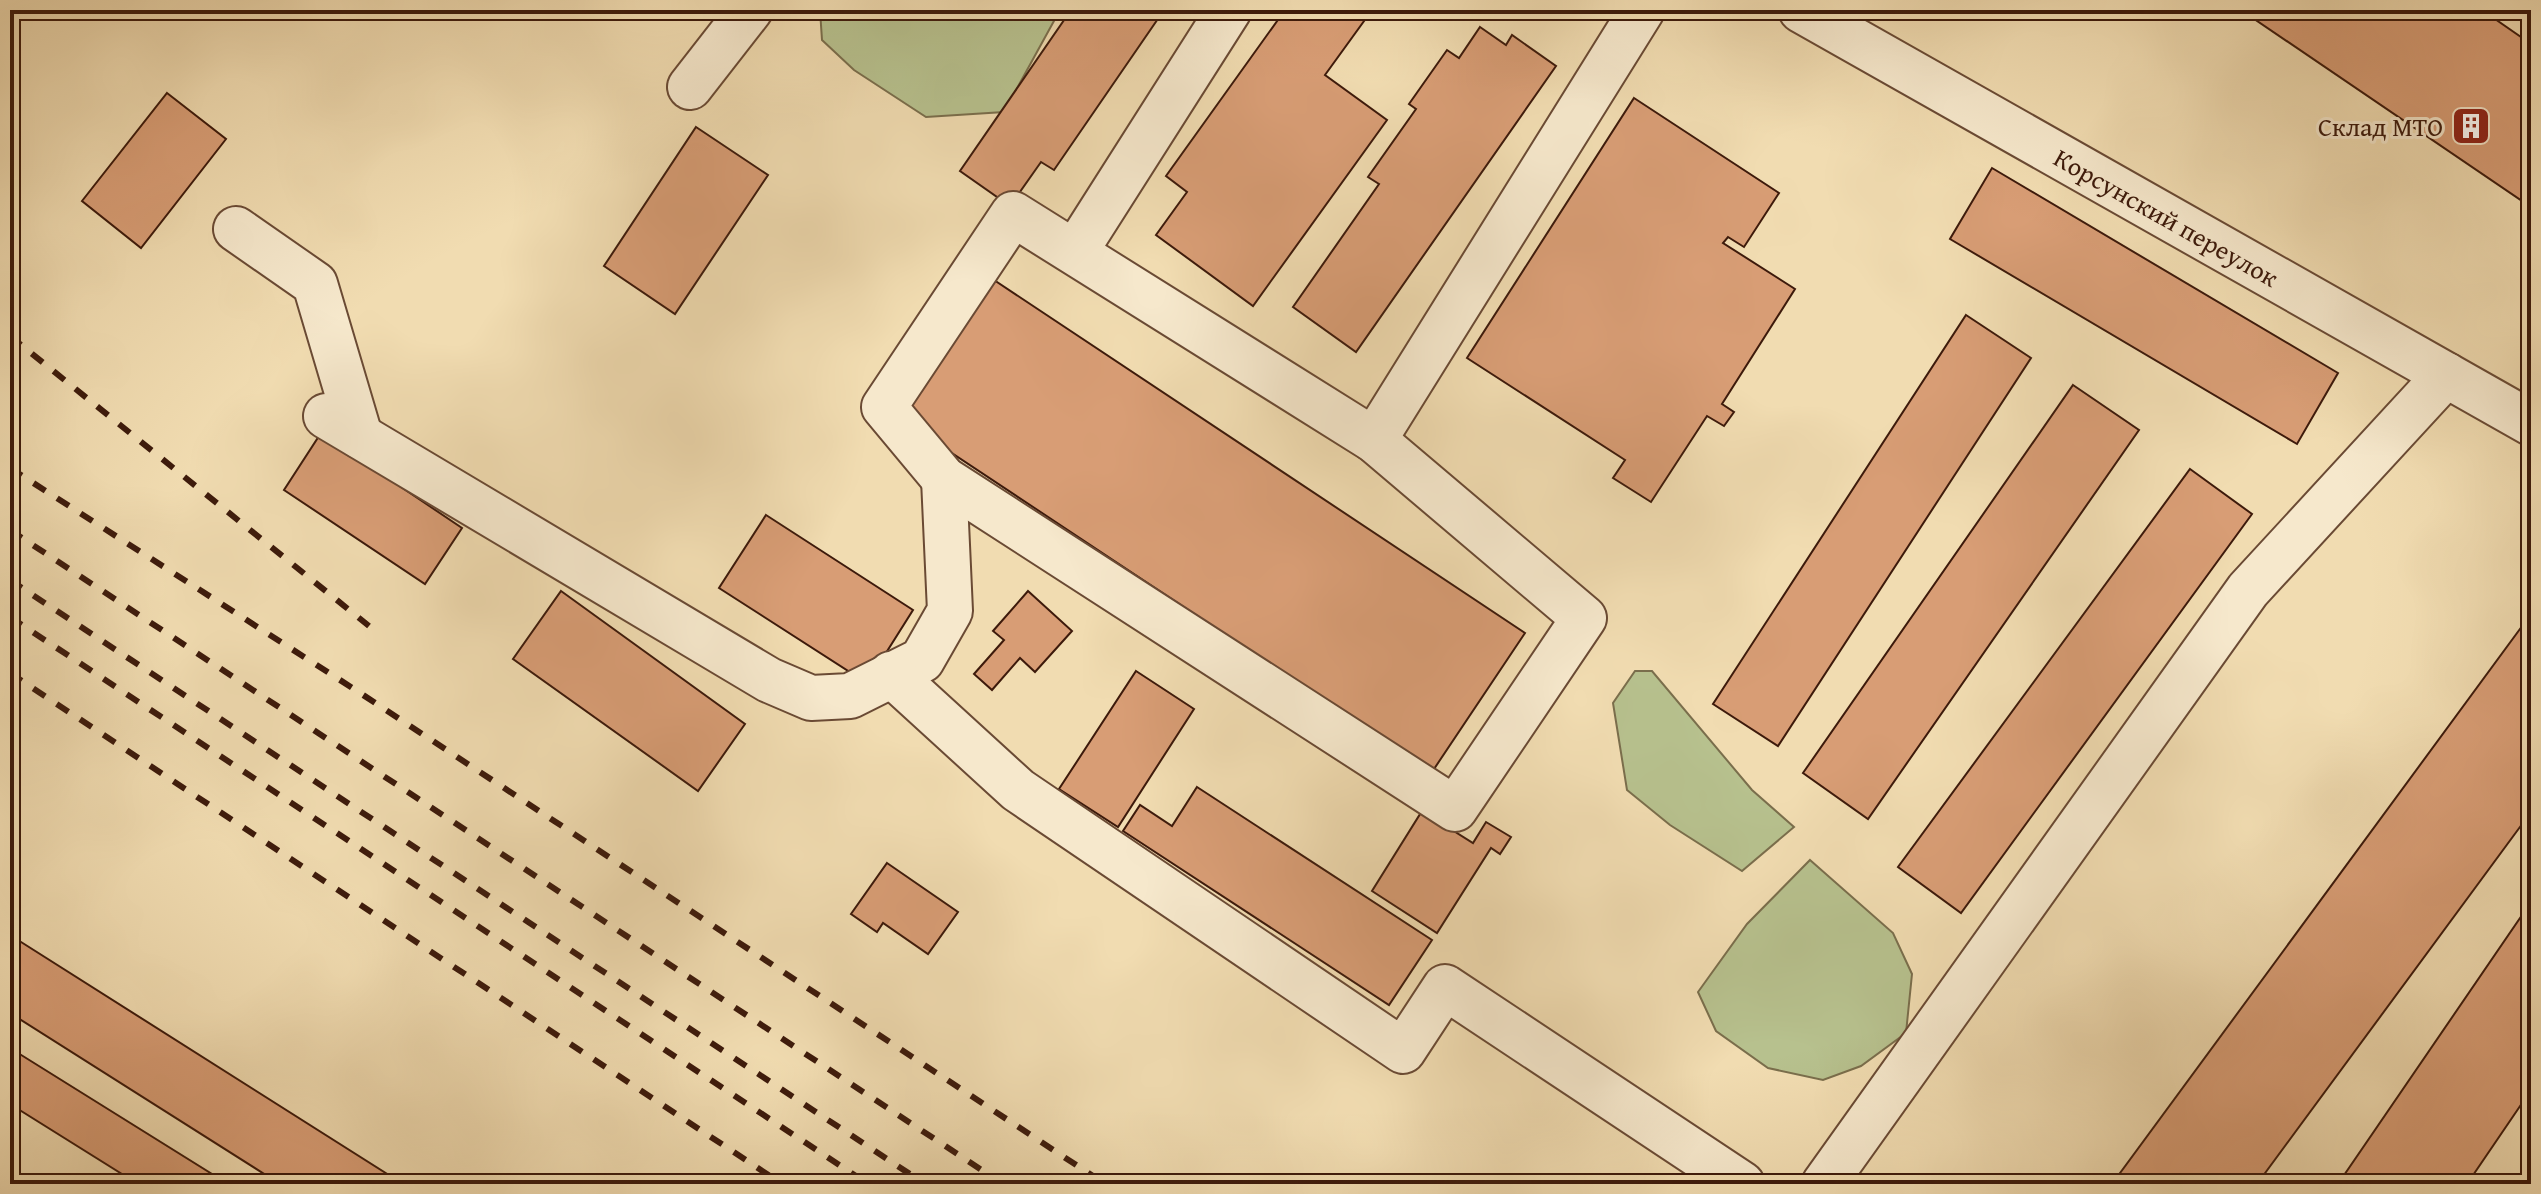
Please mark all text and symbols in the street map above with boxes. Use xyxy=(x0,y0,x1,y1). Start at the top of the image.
building icon: Склад МТО xyxy=(2450,105,2492,147)
place label: Склад МТО xyxy=(2318,107,2443,146)
street label: Корсунский переулок xyxy=(2047,138,2286,296)

